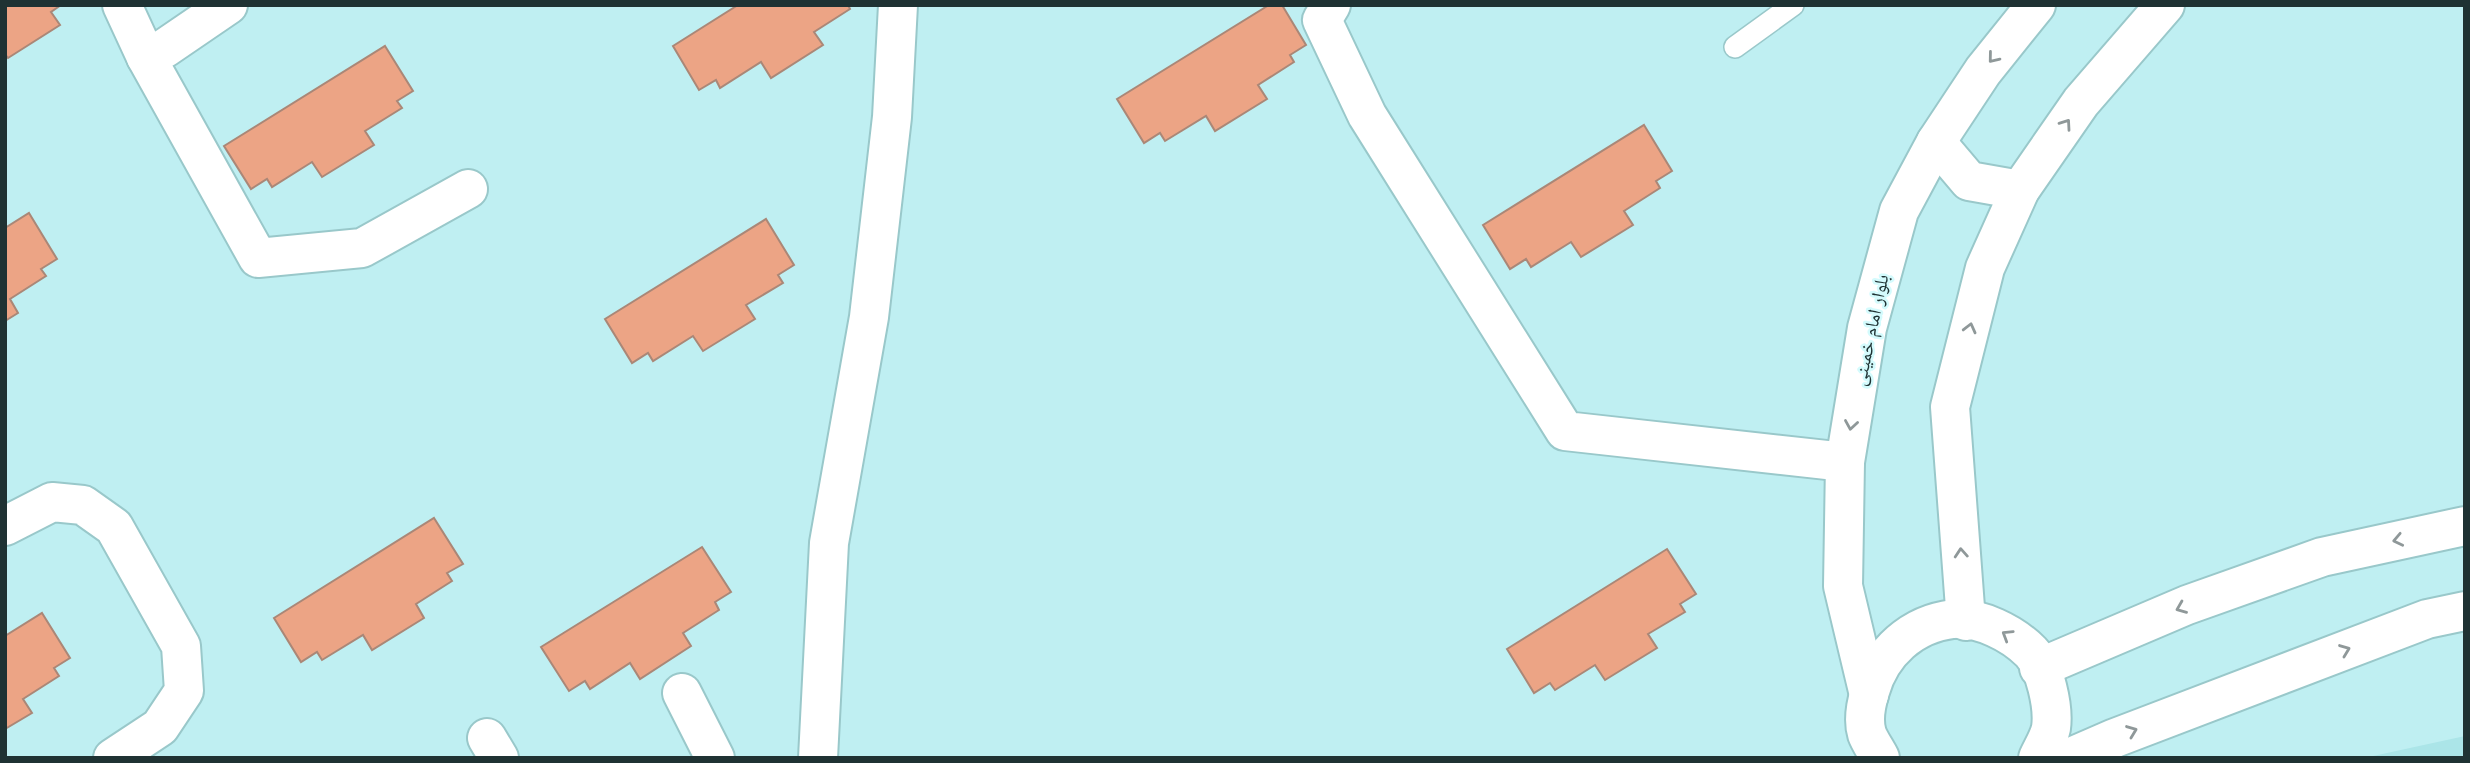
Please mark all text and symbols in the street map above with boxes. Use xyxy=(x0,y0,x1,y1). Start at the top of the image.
one-way arrow xyxy=(1989,50,2001,63)
one-way arrow xyxy=(2058,119,2070,132)
street label: بلوار امام خمینی xyxy=(1846,272,1895,388)
one-way arrow xyxy=(1962,322,1976,334)
one-way arrow xyxy=(1844,419,1859,431)
one-way arrow xyxy=(2392,532,2404,547)
one-way arrow xyxy=(1954,547,1969,558)
one-way arrow xyxy=(2176,600,2189,614)
one-way arrow xyxy=(2002,631,2015,644)
one-way arrow xyxy=(2338,645,2350,659)
one-way arrow xyxy=(2126,726,2138,740)

